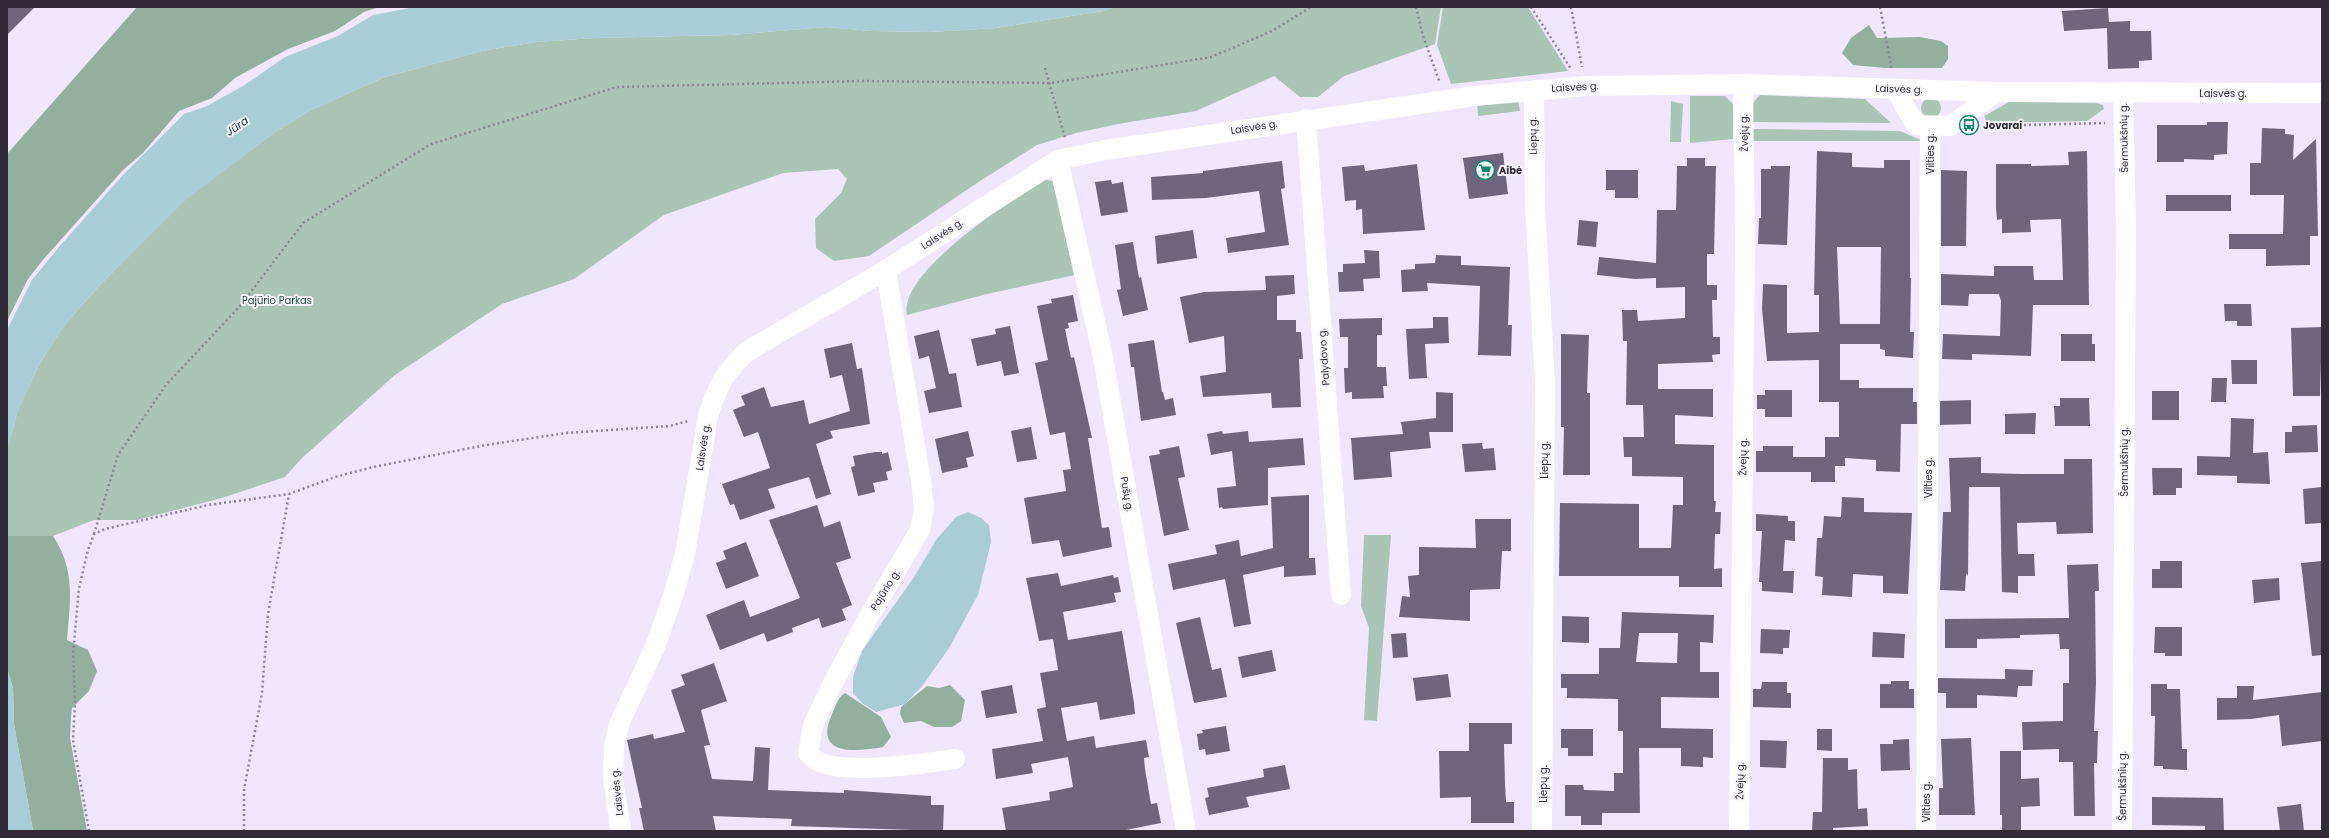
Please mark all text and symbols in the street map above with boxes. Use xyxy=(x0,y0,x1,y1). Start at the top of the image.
street label: Laisvės g. xyxy=(1551,78,1599,96)
street label: Laisvės g. xyxy=(1875,81,1923,97)
street label: Laisvės g. xyxy=(2199,86,2247,101)
street label: Šermukšnių g. xyxy=(2116,103,2132,173)
water label: Jūra xyxy=(222,112,252,140)
street label: Žvejų g. xyxy=(1736,114,1752,152)
bus stop icon: Jovarai xyxy=(1958,114,1980,136)
street label: Laisvės g. xyxy=(1229,116,1279,138)
street label: Liepų g. xyxy=(1525,117,1541,155)
place label: Jovarai xyxy=(1983,118,2022,133)
street label: Vilties g. xyxy=(1923,134,1938,174)
supermarket icon: Aibė xyxy=(1474,159,1496,181)
place label: Aibė xyxy=(1499,163,1522,178)
street label: Laisvės g. xyxy=(918,215,966,253)
park label: Pajūrio Parkas xyxy=(242,293,312,308)
street label: Palydovo g. xyxy=(1315,328,1333,386)
street label: Laisvės g. xyxy=(692,422,714,472)
street label: Šermukšnių g. xyxy=(2117,427,2132,497)
street label: Žvejų g. xyxy=(1735,438,1751,476)
street label: Liepų g. xyxy=(1537,441,1552,479)
street label: Vilties g. xyxy=(1921,458,1936,498)
street label: Pušų g. xyxy=(1117,475,1137,513)
street label: Pajūrio g. xyxy=(867,567,903,613)
street label: Šermukšnių g. xyxy=(2115,751,2130,821)
street label: Žvejų g. xyxy=(1732,762,1748,800)
street label: Liepų g. xyxy=(1536,765,1551,803)
street label: Laisvės g. xyxy=(607,768,627,816)
street label: Vilties g. xyxy=(1919,782,1934,822)

